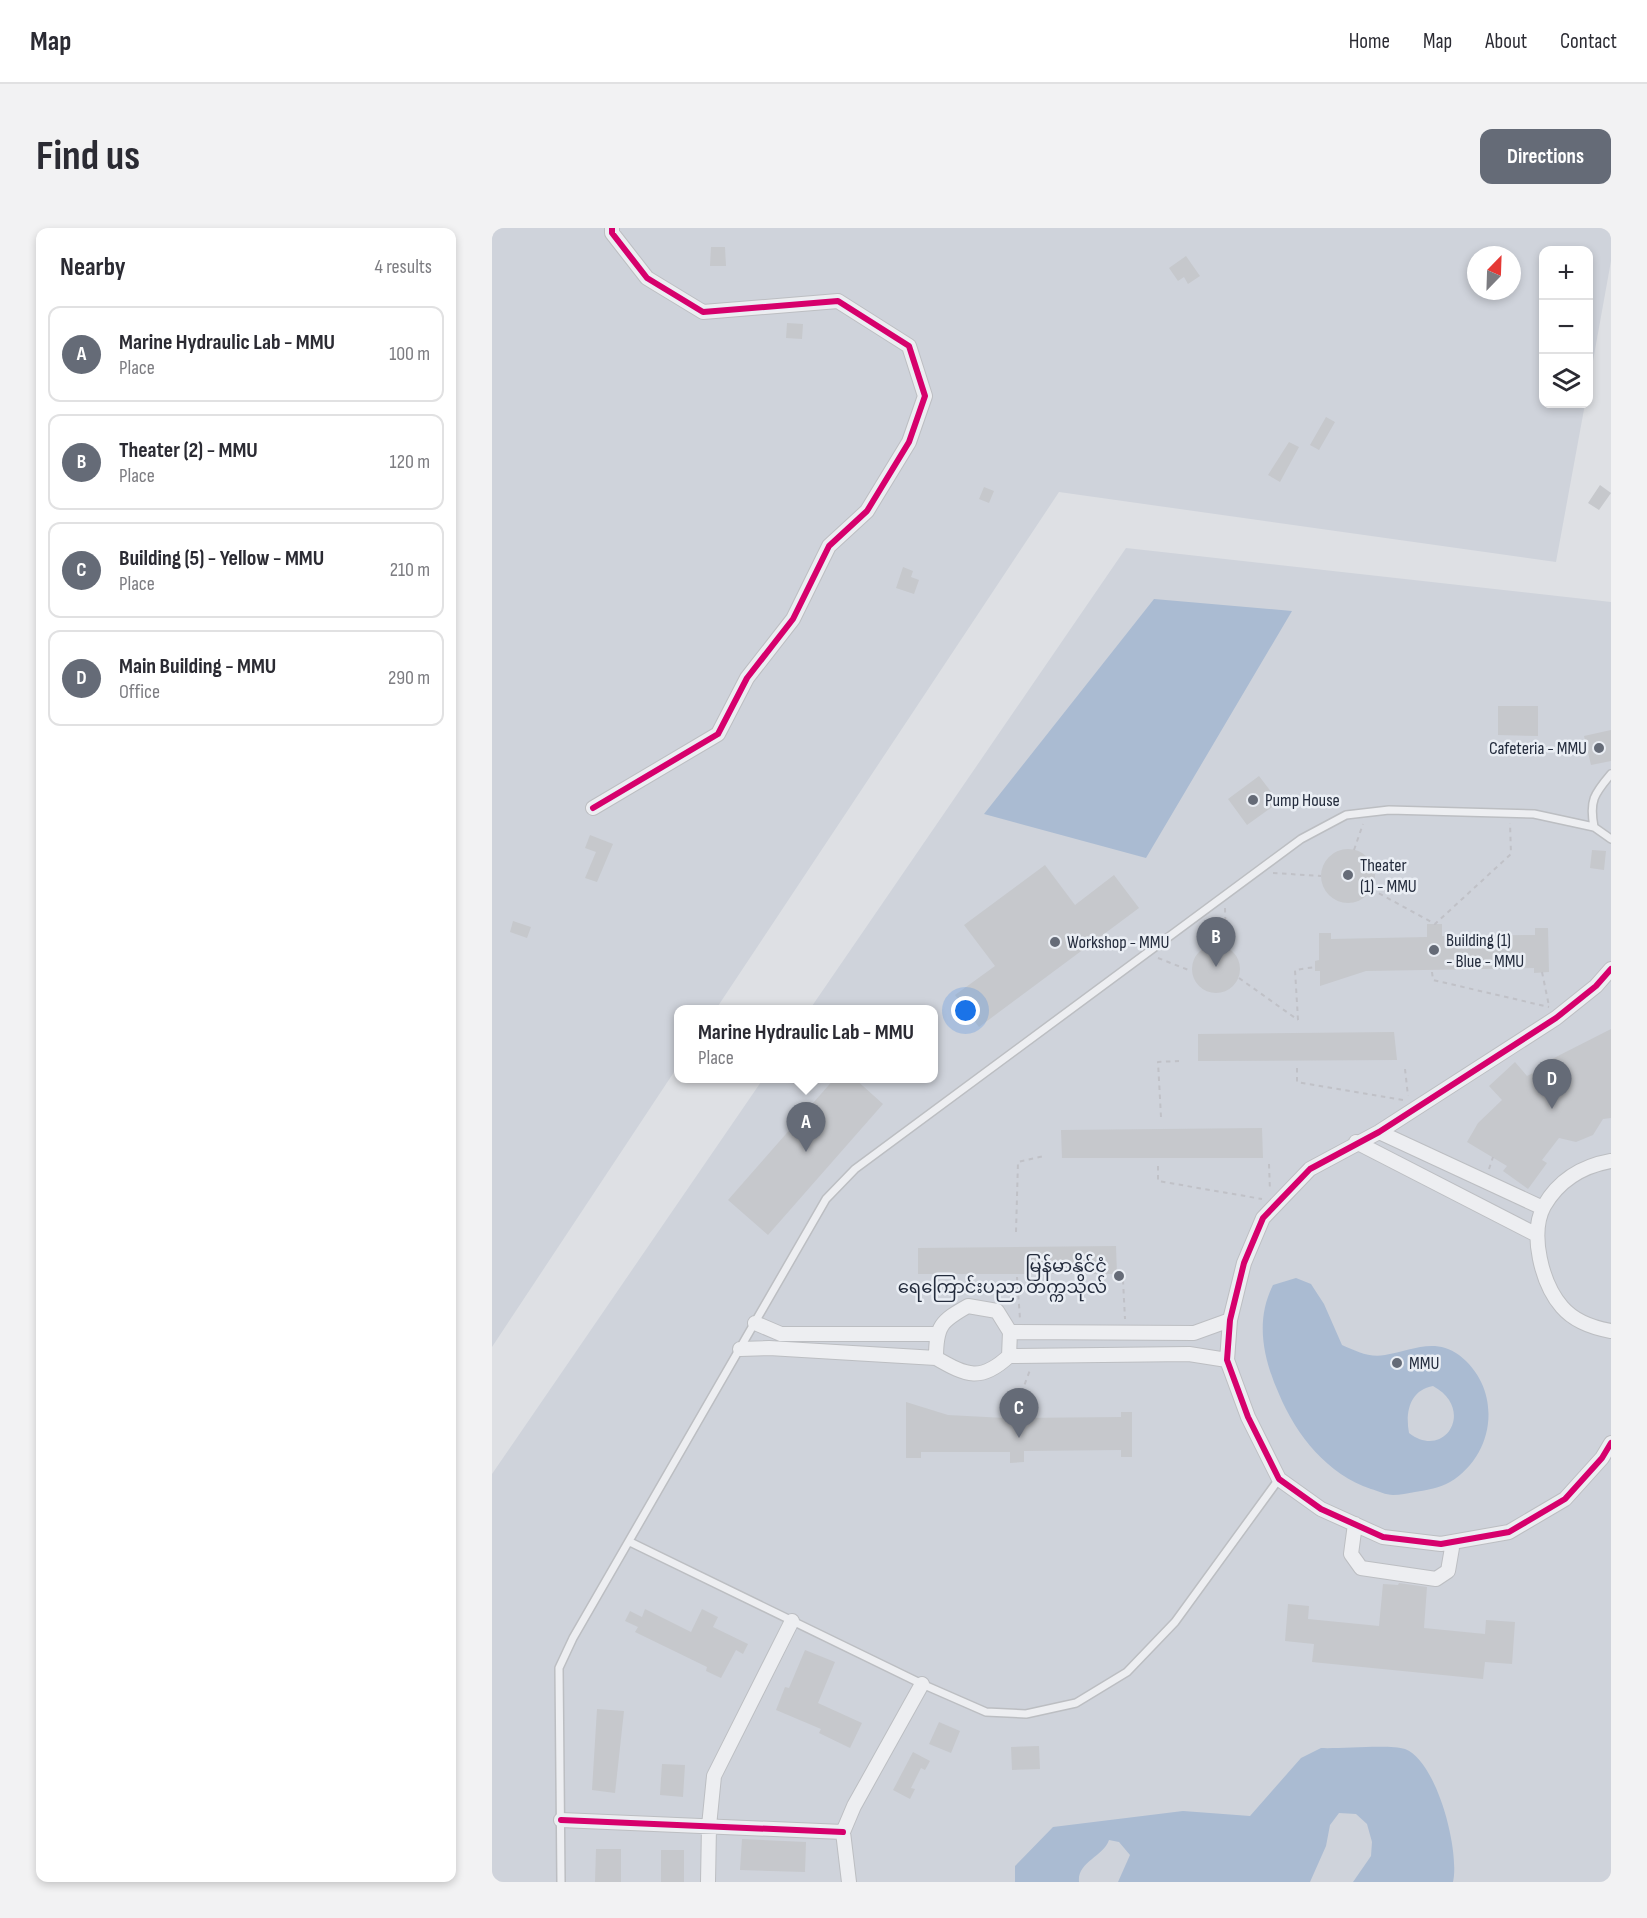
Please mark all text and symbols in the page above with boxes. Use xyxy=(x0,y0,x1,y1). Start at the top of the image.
text: Map xyxy=(30,25,71,58)
text: Home xyxy=(1349,29,1390,54)
text: Map xyxy=(1423,29,1452,54)
text: About xyxy=(1485,29,1527,54)
text: Contact xyxy=(1560,29,1617,54)
button: Directions xyxy=(1480,129,1611,184)
text: Find us xyxy=(36,131,140,182)
north arrow xyxy=(1467,246,1521,300)
map controls xyxy=(1539,246,1593,408)
button: + xyxy=(1539,246,1593,300)
text: Nearby xyxy=(60,252,126,283)
text: 4 results xyxy=(375,255,432,279)
button: − xyxy=(1539,300,1593,354)
text: Marine Hydraulic Lab - MMU xyxy=(119,329,335,356)
text: A xyxy=(77,342,86,366)
text: 100 m xyxy=(389,342,430,366)
button: layers xyxy=(1539,354,1593,408)
text: Place xyxy=(119,356,155,380)
text: Theater (2) - MMU xyxy=(119,437,258,464)
text: B xyxy=(77,450,86,474)
text: 120 m xyxy=(390,450,430,474)
text: Place xyxy=(119,464,155,488)
text: Building (5) - Yellow - MMU xyxy=(119,545,324,572)
text: C xyxy=(76,558,87,582)
text: 210 m xyxy=(390,558,430,582)
text: Place xyxy=(119,572,155,596)
text: Main Building - MMU xyxy=(119,653,276,680)
text: D xyxy=(76,666,87,690)
text: 290 m xyxy=(388,666,430,690)
text: Office xyxy=(119,680,160,704)
place label: Cafeteria - MMU xyxy=(1489,738,1587,759)
marker: Cafeteria - MMU xyxy=(1592,741,1606,755)
place label: Pump House xyxy=(1265,790,1340,811)
marker: Pump House xyxy=(1246,793,1260,807)
place label: Theater (1) - MMU xyxy=(1360,855,1417,897)
marker: Theater (1) - MMU xyxy=(1341,868,1355,882)
pin: B xyxy=(1196,918,1236,967)
place label: Building (1) - Blue - MMU xyxy=(1446,930,1524,972)
place label: Workshop - MMU xyxy=(1067,932,1169,953)
marker: Workshop - MMU xyxy=(1048,935,1062,949)
marker: Building (1) - Blue - MMU xyxy=(1427,943,1441,957)
your location xyxy=(951,996,980,1025)
popup xyxy=(674,1005,938,1083)
text: Marine Hydraulic Lab - MMU xyxy=(698,1019,914,1046)
text: Place xyxy=(698,1046,734,1070)
pin: D xyxy=(1532,1060,1572,1109)
pin: A xyxy=(786,1102,826,1152)
place label: မြန်မာနိုင်ငံ ရေကြောင်းပညာ တက္ကသိုလ် xyxy=(898,1252,1107,1302)
marker: မြန်မာနိုင်ငံ ရေကြောင်းပညာ တက္ကသိုလ် xyxy=(1112,1269,1126,1283)
place label: MMU xyxy=(1409,1353,1439,1374)
marker: MMU xyxy=(1390,1356,1404,1370)
pin: C xyxy=(1000,1388,1038,1438)

